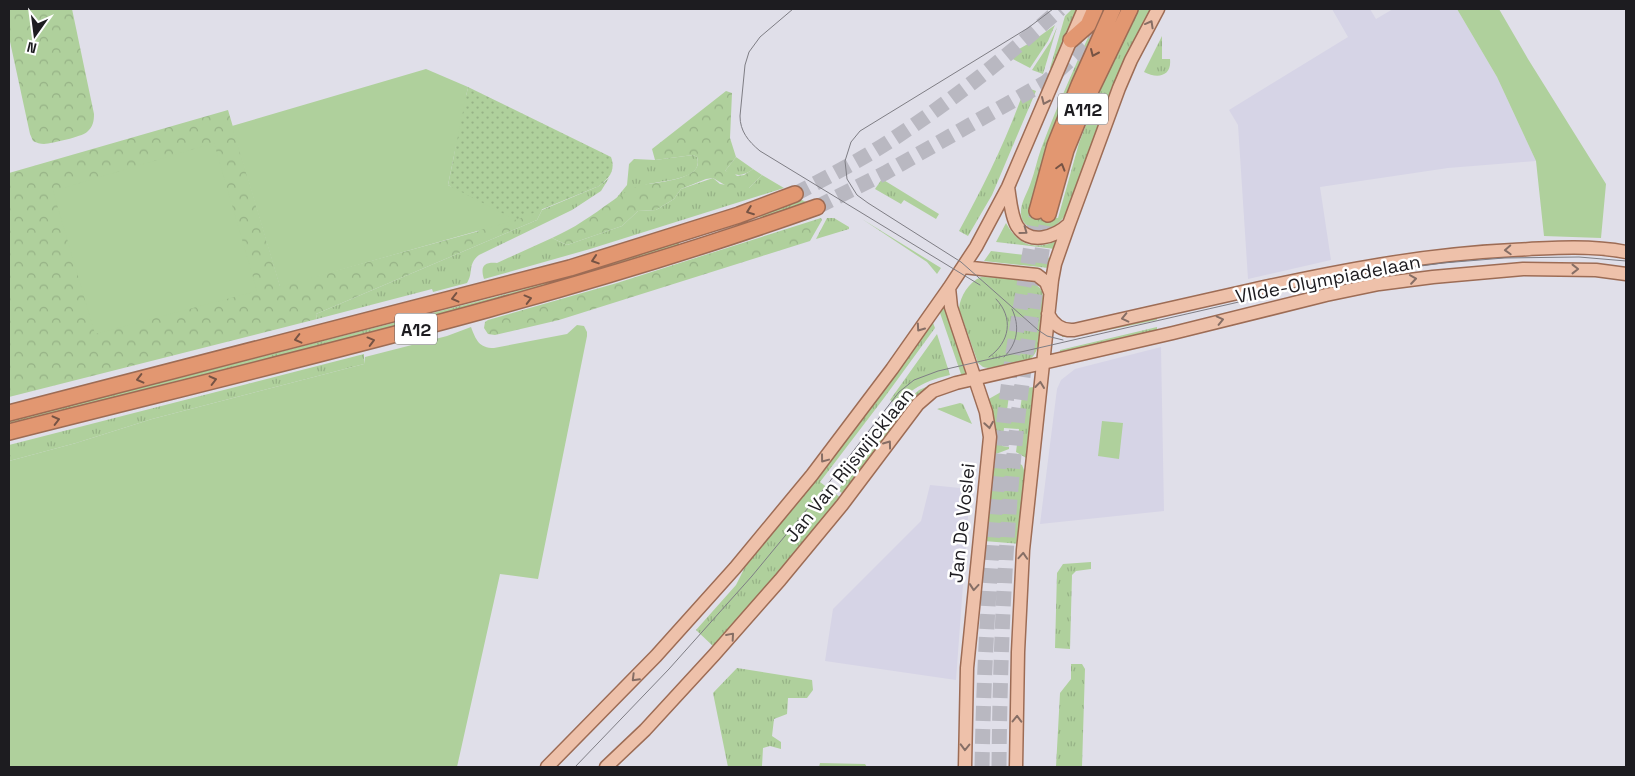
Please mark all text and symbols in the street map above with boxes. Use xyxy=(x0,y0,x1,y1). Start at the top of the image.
north arrow xyxy=(10,10,60,60)
one-way arrow xyxy=(1144,20,1154,29)
text: N xyxy=(25,38,39,57)
one-way arrow xyxy=(1089,48,1100,57)
road number: A112 xyxy=(1058,94,1108,125)
one-way arrow xyxy=(1040,96,1051,105)
one-way arrow xyxy=(1056,164,1066,172)
one-way arrow xyxy=(746,205,755,215)
one-way arrow xyxy=(1018,225,1028,234)
one-way arrow xyxy=(1504,245,1512,256)
street label: VIIde-Olympiadelaan xyxy=(1233,249,1423,309)
one-way arrow xyxy=(591,255,600,265)
one-way arrow xyxy=(1572,264,1579,274)
one-way arrow xyxy=(1409,275,1417,285)
one-way arrow xyxy=(452,293,460,303)
one-way arrow xyxy=(523,294,532,304)
one-way arrow xyxy=(1121,312,1130,323)
road number: A12 xyxy=(395,314,437,344)
one-way arrow xyxy=(1215,315,1224,326)
one-way arrow xyxy=(918,322,926,331)
one-way arrow xyxy=(293,333,302,344)
one-way arrow xyxy=(367,336,376,347)
one-way arrow xyxy=(137,374,145,384)
one-way arrow xyxy=(209,375,218,386)
one-way arrow xyxy=(1034,381,1045,389)
street label: Jan Van Rijswijcklaan xyxy=(779,383,919,547)
one-way arrow xyxy=(52,415,60,426)
one-way arrow xyxy=(983,421,993,429)
one-way arrow xyxy=(882,441,890,450)
one-way arrow xyxy=(821,453,830,463)
street label: Jan De Voslei xyxy=(943,462,981,584)
one-way arrow xyxy=(1017,552,1028,560)
one-way arrow xyxy=(969,583,980,591)
one-way arrow xyxy=(725,633,734,642)
one-way arrow xyxy=(631,673,640,682)
one-way arrow xyxy=(1012,714,1022,722)
one-way arrow xyxy=(960,744,970,751)

